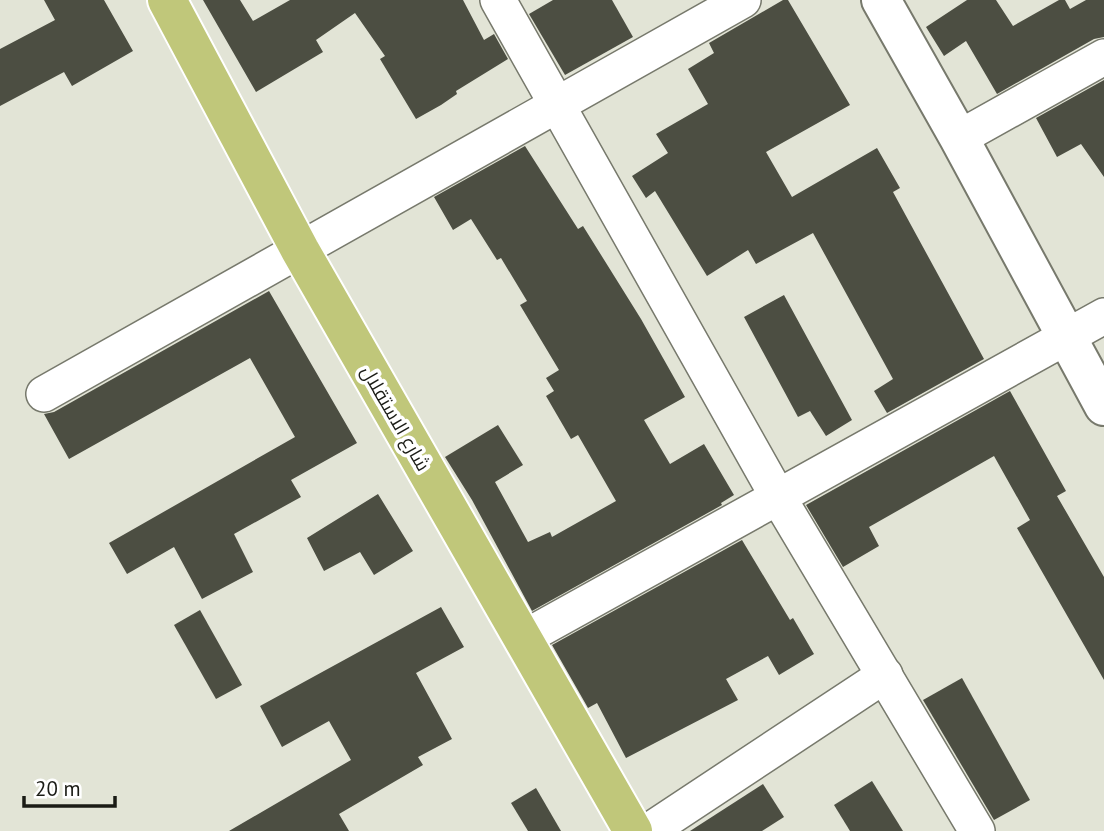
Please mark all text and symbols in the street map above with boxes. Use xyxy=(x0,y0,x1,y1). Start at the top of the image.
street label: شارع الاستقلال xyxy=(354,361,436,476)
scale bar xyxy=(24,764,116,808)
text: 20 m xyxy=(35,775,81,802)

